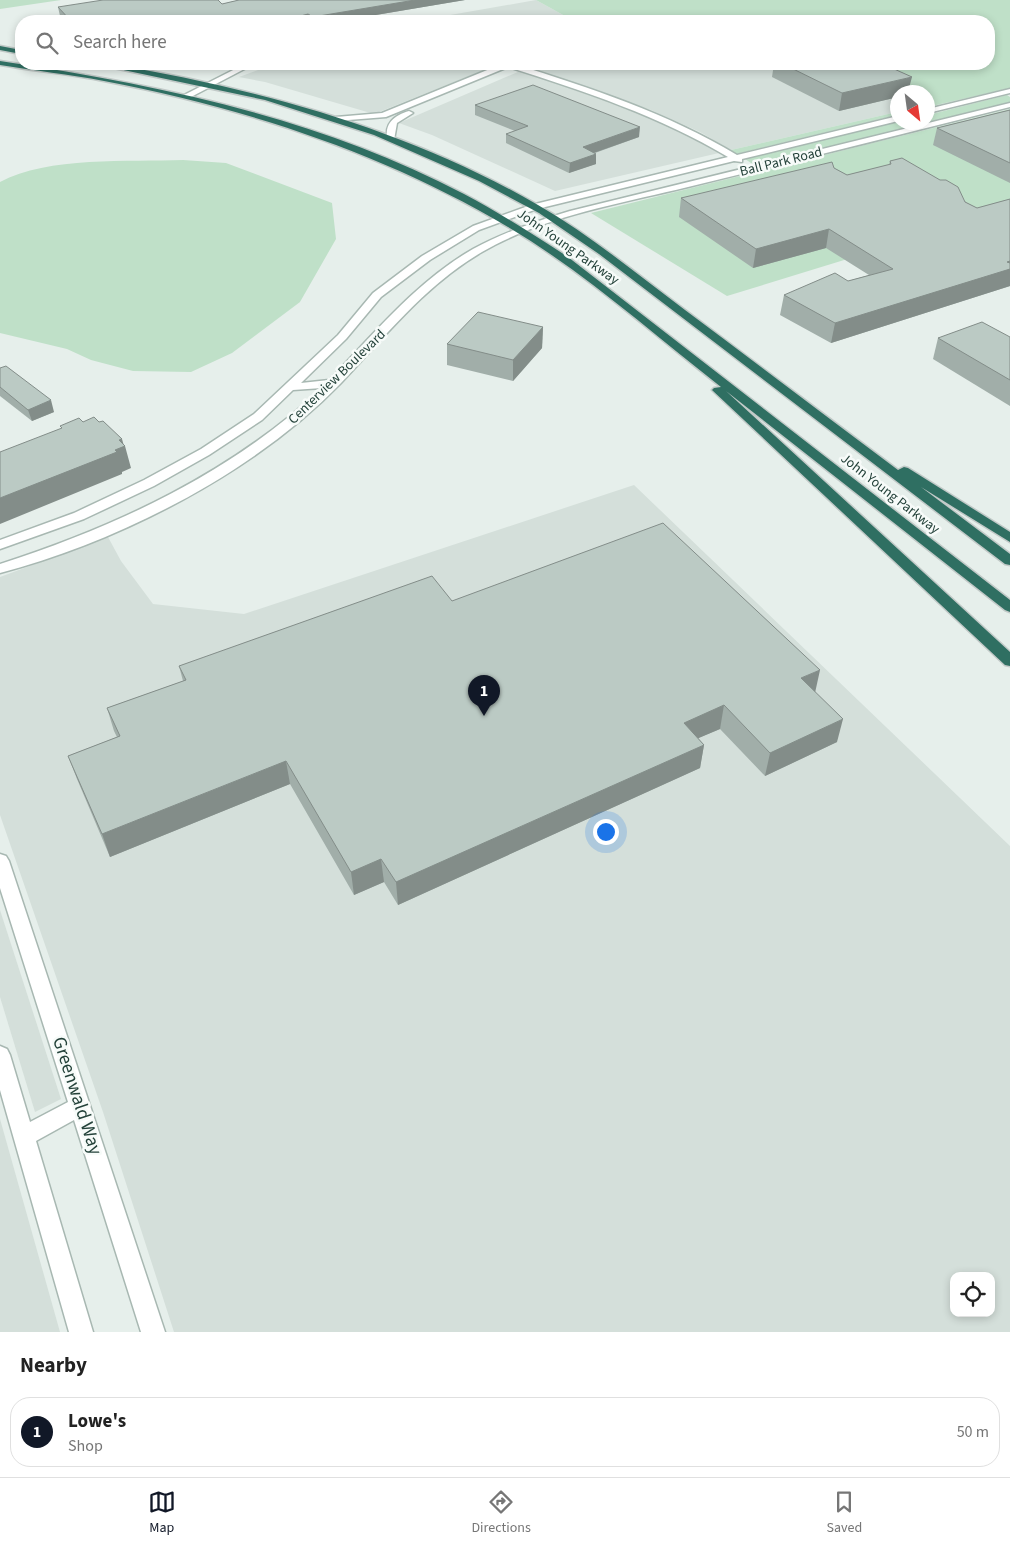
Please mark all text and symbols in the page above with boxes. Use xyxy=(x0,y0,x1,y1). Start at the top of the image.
search box xyxy=(15,15,995,70)
icon: search xyxy=(33,29,61,57)
text: Search here xyxy=(73,29,167,56)
north arrow xyxy=(890,85,935,130)
street label: Ball Park Road xyxy=(738,142,824,182)
street label: John Young Parkway xyxy=(513,204,624,290)
street label: Centerview Boulevard xyxy=(284,325,390,429)
street label: John Young Parkway xyxy=(836,449,944,539)
pin: 1 xyxy=(468,675,500,716)
your location xyxy=(593,819,619,845)
street label: Greenwald Way xyxy=(45,1033,109,1159)
map controls xyxy=(950,1272,995,1317)
button: locate xyxy=(950,1272,995,1317)
text: Nearby xyxy=(20,1350,87,1380)
text: Lowe's xyxy=(68,1408,126,1435)
text: 1 xyxy=(33,1421,41,1443)
text: 50 m xyxy=(957,1421,989,1443)
text: Shop xyxy=(68,1435,103,1457)
tab: Map xyxy=(148,1488,176,1538)
tab: Directions xyxy=(472,1488,531,1538)
tab: Saved xyxy=(826,1488,862,1538)

